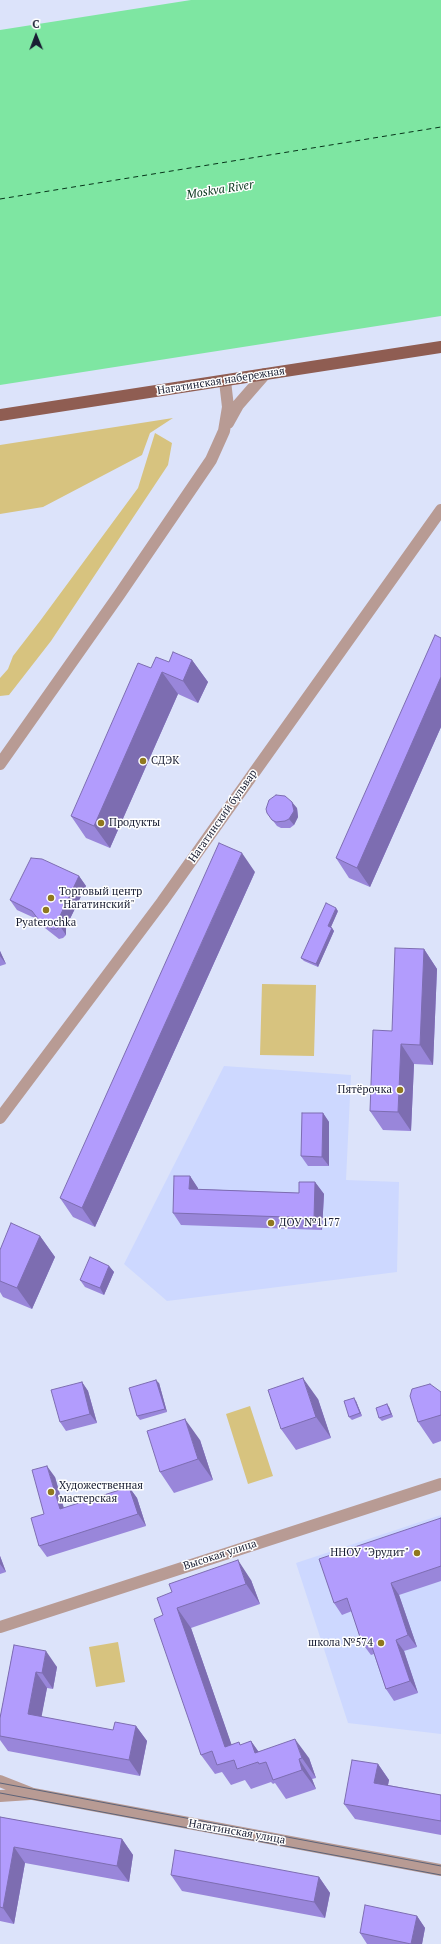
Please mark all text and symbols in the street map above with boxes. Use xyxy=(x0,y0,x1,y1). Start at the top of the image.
north arrow xyxy=(16,16,56,56)
text: С xyxy=(32,17,40,31)
water label: Moskva River xyxy=(185,178,255,202)
street label: Нагатинская набережная xyxy=(156,364,286,398)
place label: СДЭК xyxy=(151,754,179,768)
marker: СДЭК xyxy=(138,756,148,766)
street label: Нагатинский бульвар xyxy=(186,767,260,865)
place label: Продукты xyxy=(109,816,160,830)
marker: Продукты xyxy=(96,818,106,828)
place label: Торговый центр "Нагатинский" xyxy=(59,885,142,911)
marker: Торговый центр "Нагатинский" xyxy=(46,893,56,903)
marker: Pyaterochka xyxy=(41,905,51,915)
place label: Pyaterochka xyxy=(16,916,76,930)
place label: Пятёрочка xyxy=(338,1083,392,1097)
marker: Пятёрочка xyxy=(395,1085,405,1095)
place label: ДОУ №1177 xyxy=(279,1216,340,1230)
marker: ДОУ №1177 xyxy=(266,1218,276,1228)
place label: Художественная мастерская xyxy=(59,1479,143,1505)
marker: Художественная мастерская xyxy=(46,1487,56,1497)
street label: Высокая улица xyxy=(182,1537,258,1573)
place label: ННОУ "Эрудит" xyxy=(330,1546,409,1560)
marker: ННОУ "Эрудит" xyxy=(412,1548,422,1558)
place label: школа №574 xyxy=(308,1636,373,1650)
marker: школа №574 xyxy=(376,1638,386,1648)
street label: Нагатинская улица xyxy=(187,1817,287,1847)

